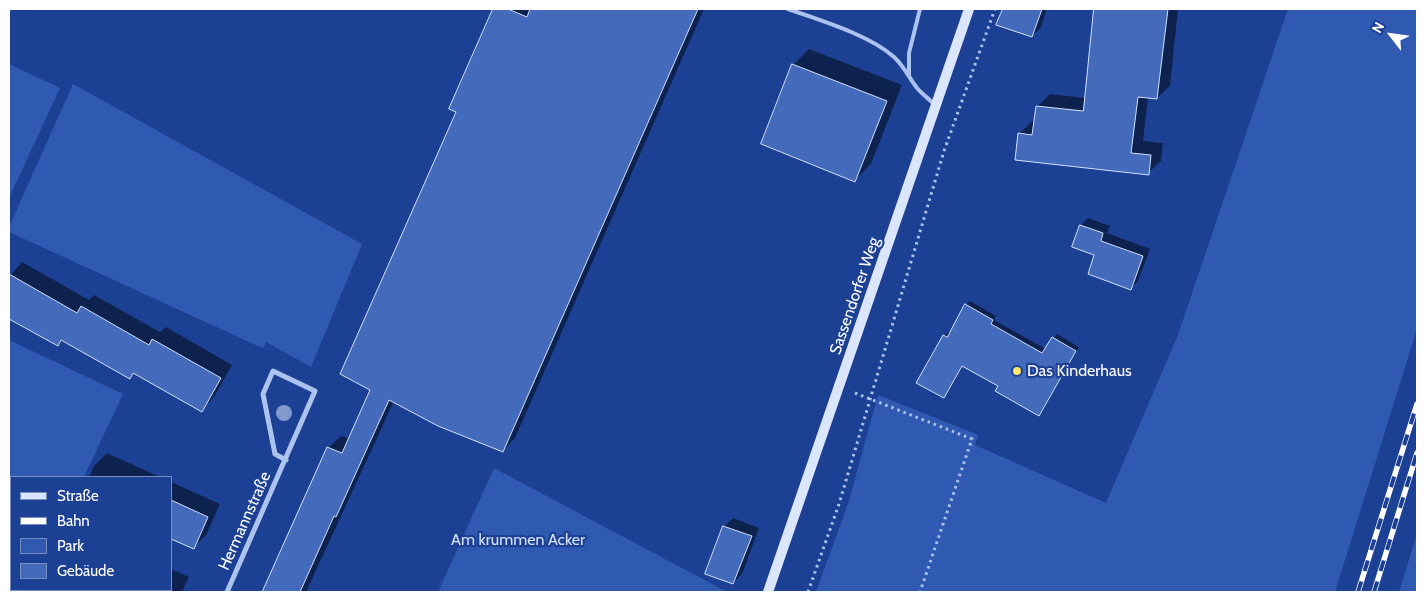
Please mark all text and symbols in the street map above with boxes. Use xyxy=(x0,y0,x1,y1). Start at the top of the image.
north arrow xyxy=(1366,10,1416,60)
text: N xyxy=(1368,19,1388,36)
street label: Sassendorfer Weg xyxy=(826,235,884,357)
place label: Das Kinderhaus xyxy=(1027,361,1132,381)
marker: Das Kinderhaus xyxy=(1011,365,1023,377)
street label: Hermannstraße xyxy=(215,469,275,573)
legend xyxy=(10,476,172,591)
text: Straße xyxy=(57,487,99,505)
text: Bahn xyxy=(57,512,90,530)
park label: Am krummen Acker xyxy=(451,530,585,550)
text: Park xyxy=(57,537,84,555)
text: Gebäude xyxy=(57,562,114,580)

